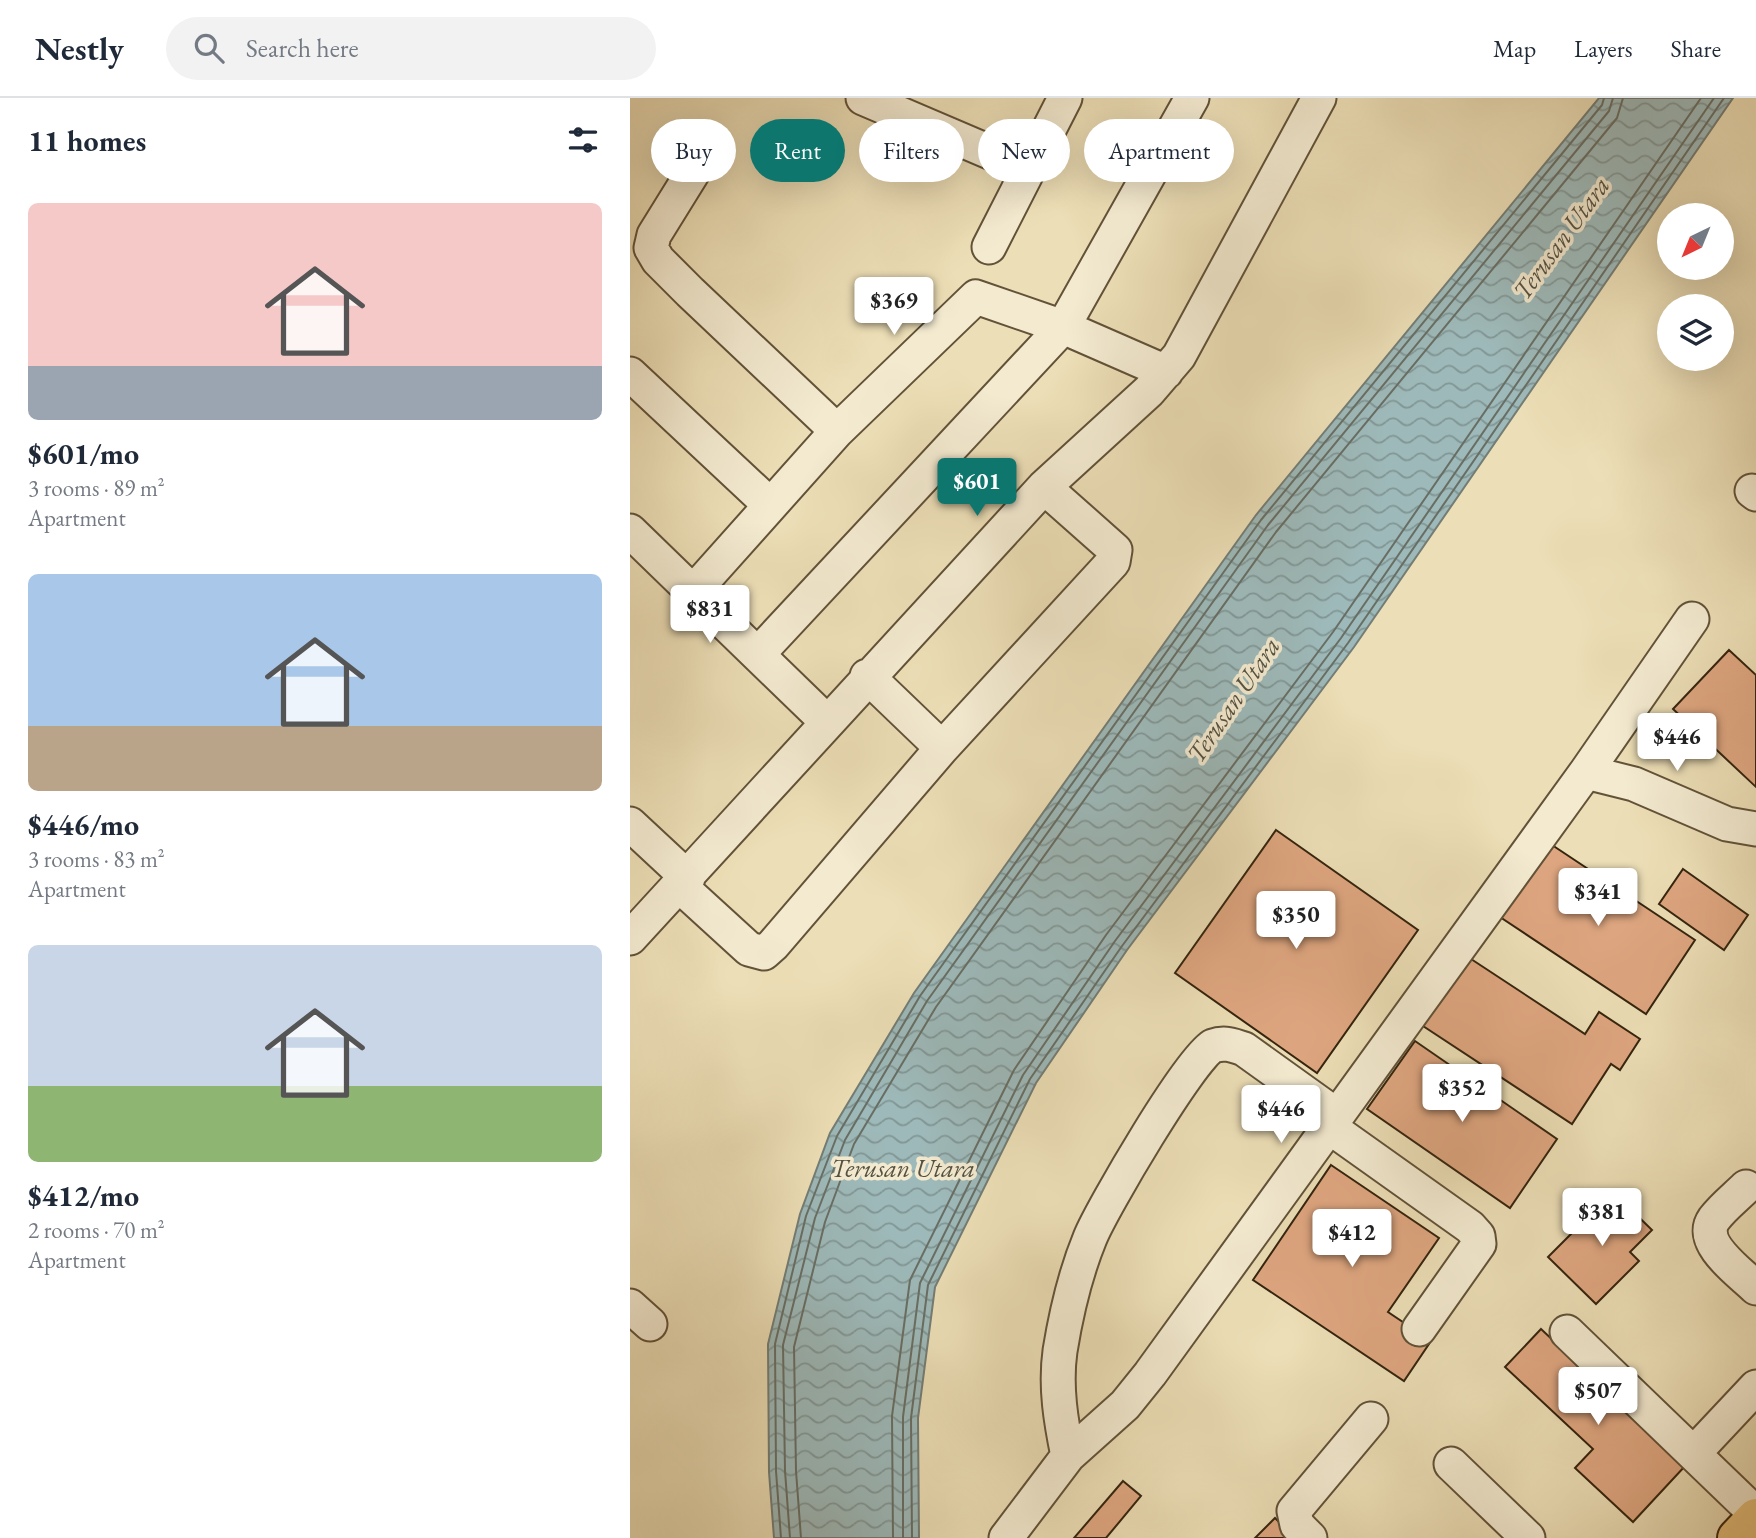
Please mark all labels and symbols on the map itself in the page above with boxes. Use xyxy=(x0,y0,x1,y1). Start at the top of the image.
water label: Terusan Utara xyxy=(1505,170,1617,306)
north arrow xyxy=(1657,203,1734,280)
pin: $369 xyxy=(853,278,935,337)
pin: $601 xyxy=(936,458,1018,518)
pin: $831 xyxy=(669,586,751,645)
water label: Terusan Utara xyxy=(1179,631,1287,769)
pin: $446 xyxy=(1636,714,1718,773)
pin: $341 xyxy=(1557,868,1639,928)
pin: $350 xyxy=(1255,892,1337,951)
pin: $352 xyxy=(1421,1065,1503,1124)
pin: $446 xyxy=(1240,1086,1322,1145)
water label: Terusan Utara xyxy=(831,1151,975,1185)
pin: $381 xyxy=(1561,1188,1643,1248)
pin: $412 xyxy=(1311,1210,1393,1269)
pin: $507 xyxy=(1557,1368,1639,1427)

